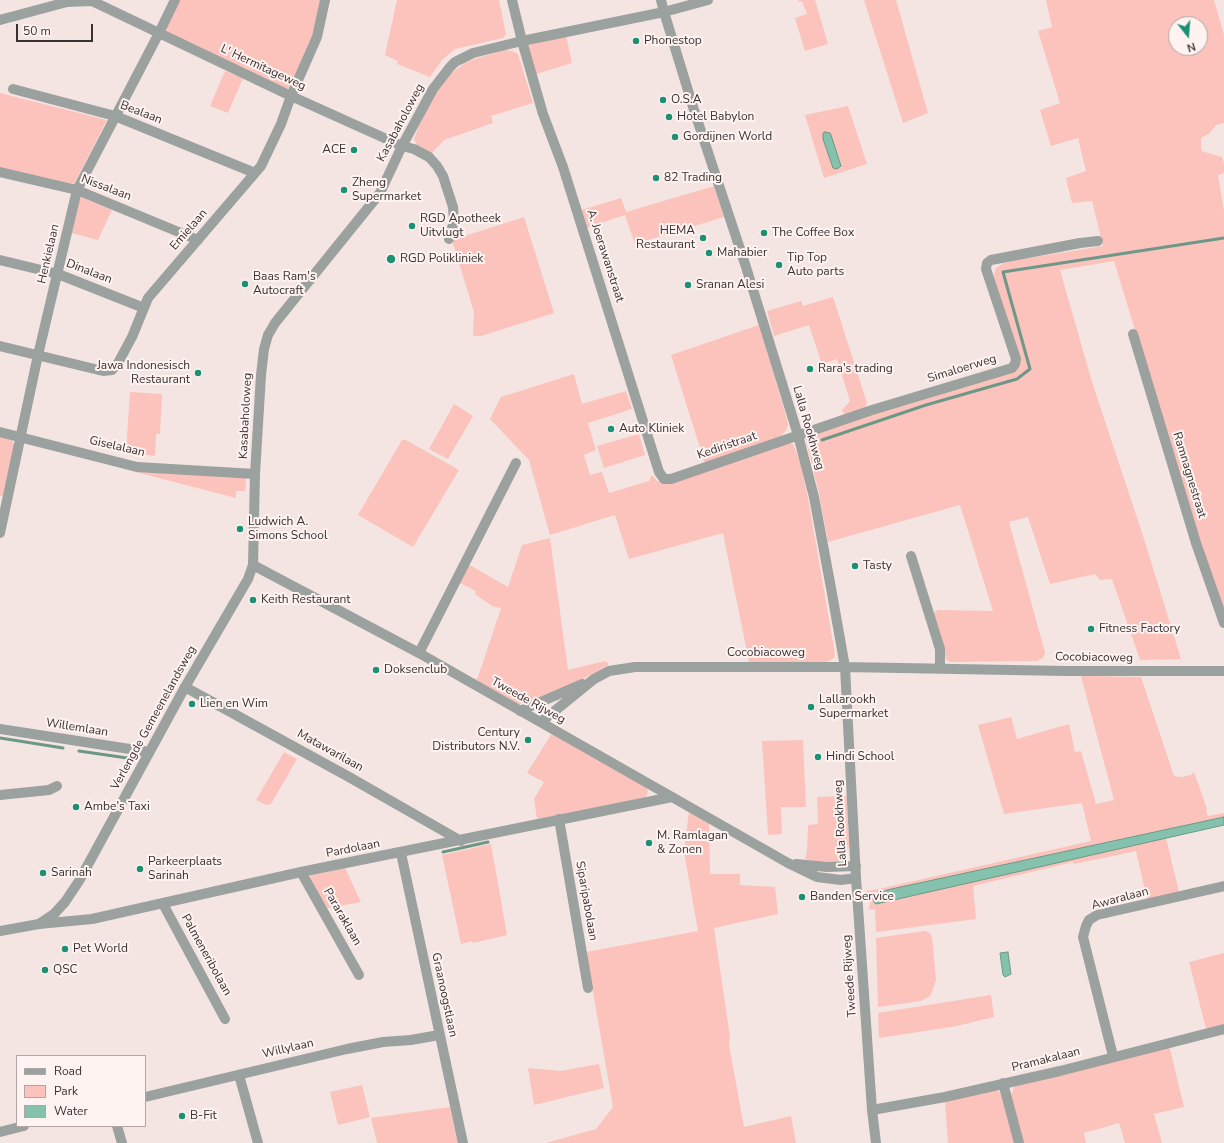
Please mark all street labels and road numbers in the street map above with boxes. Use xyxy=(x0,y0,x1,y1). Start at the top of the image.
street label: L' Hermitageweg xyxy=(218,42,308,94)
street label: Kasabaholoweg xyxy=(374,82,428,164)
street label: Bealaan xyxy=(118,98,164,128)
street label: Nissalaan xyxy=(79,172,133,204)
street label: Emielaan xyxy=(167,207,211,253)
street label: A. Joerawanstraat xyxy=(583,208,627,304)
street label: Henkielaan xyxy=(35,223,63,285)
street label: Dinalaan xyxy=(64,257,114,287)
street label: Simaloerweg xyxy=(926,352,998,386)
street label: Kasabaholoweg xyxy=(237,373,255,459)
street label: Lalla Rookhweg xyxy=(789,384,827,472)
street label: Kediristraat xyxy=(695,429,759,463)
street label: Ramnagnestraat xyxy=(1169,430,1209,520)
street label: Giselalaan xyxy=(88,434,146,460)
street label: Verlengde Gemeenelandsweg xyxy=(108,643,200,793)
street label: Cocobiacoweg xyxy=(727,646,805,660)
street label: Cocobiacoweg xyxy=(1055,650,1133,666)
street label: Tweede Rijweg xyxy=(488,675,568,727)
street label: Willemlaan xyxy=(45,716,109,740)
street label: Matawarilaan xyxy=(294,727,366,775)
street label: Lalla Rookhweg xyxy=(832,779,850,867)
street label: Pardolaan xyxy=(325,837,381,861)
street label: Siparipabolaan xyxy=(572,860,600,942)
street label: Awaralaan xyxy=(1090,884,1150,914)
street label: Pararaklaan xyxy=(320,886,364,948)
street label: Palmeneribolaan xyxy=(178,912,234,998)
street label: Tweede Rijweg xyxy=(840,934,860,1018)
street label: Graanoogstlaan xyxy=(428,952,460,1038)
street label: Willylaan xyxy=(261,1036,315,1062)
street label: Pramakalaan xyxy=(1010,1045,1082,1075)

